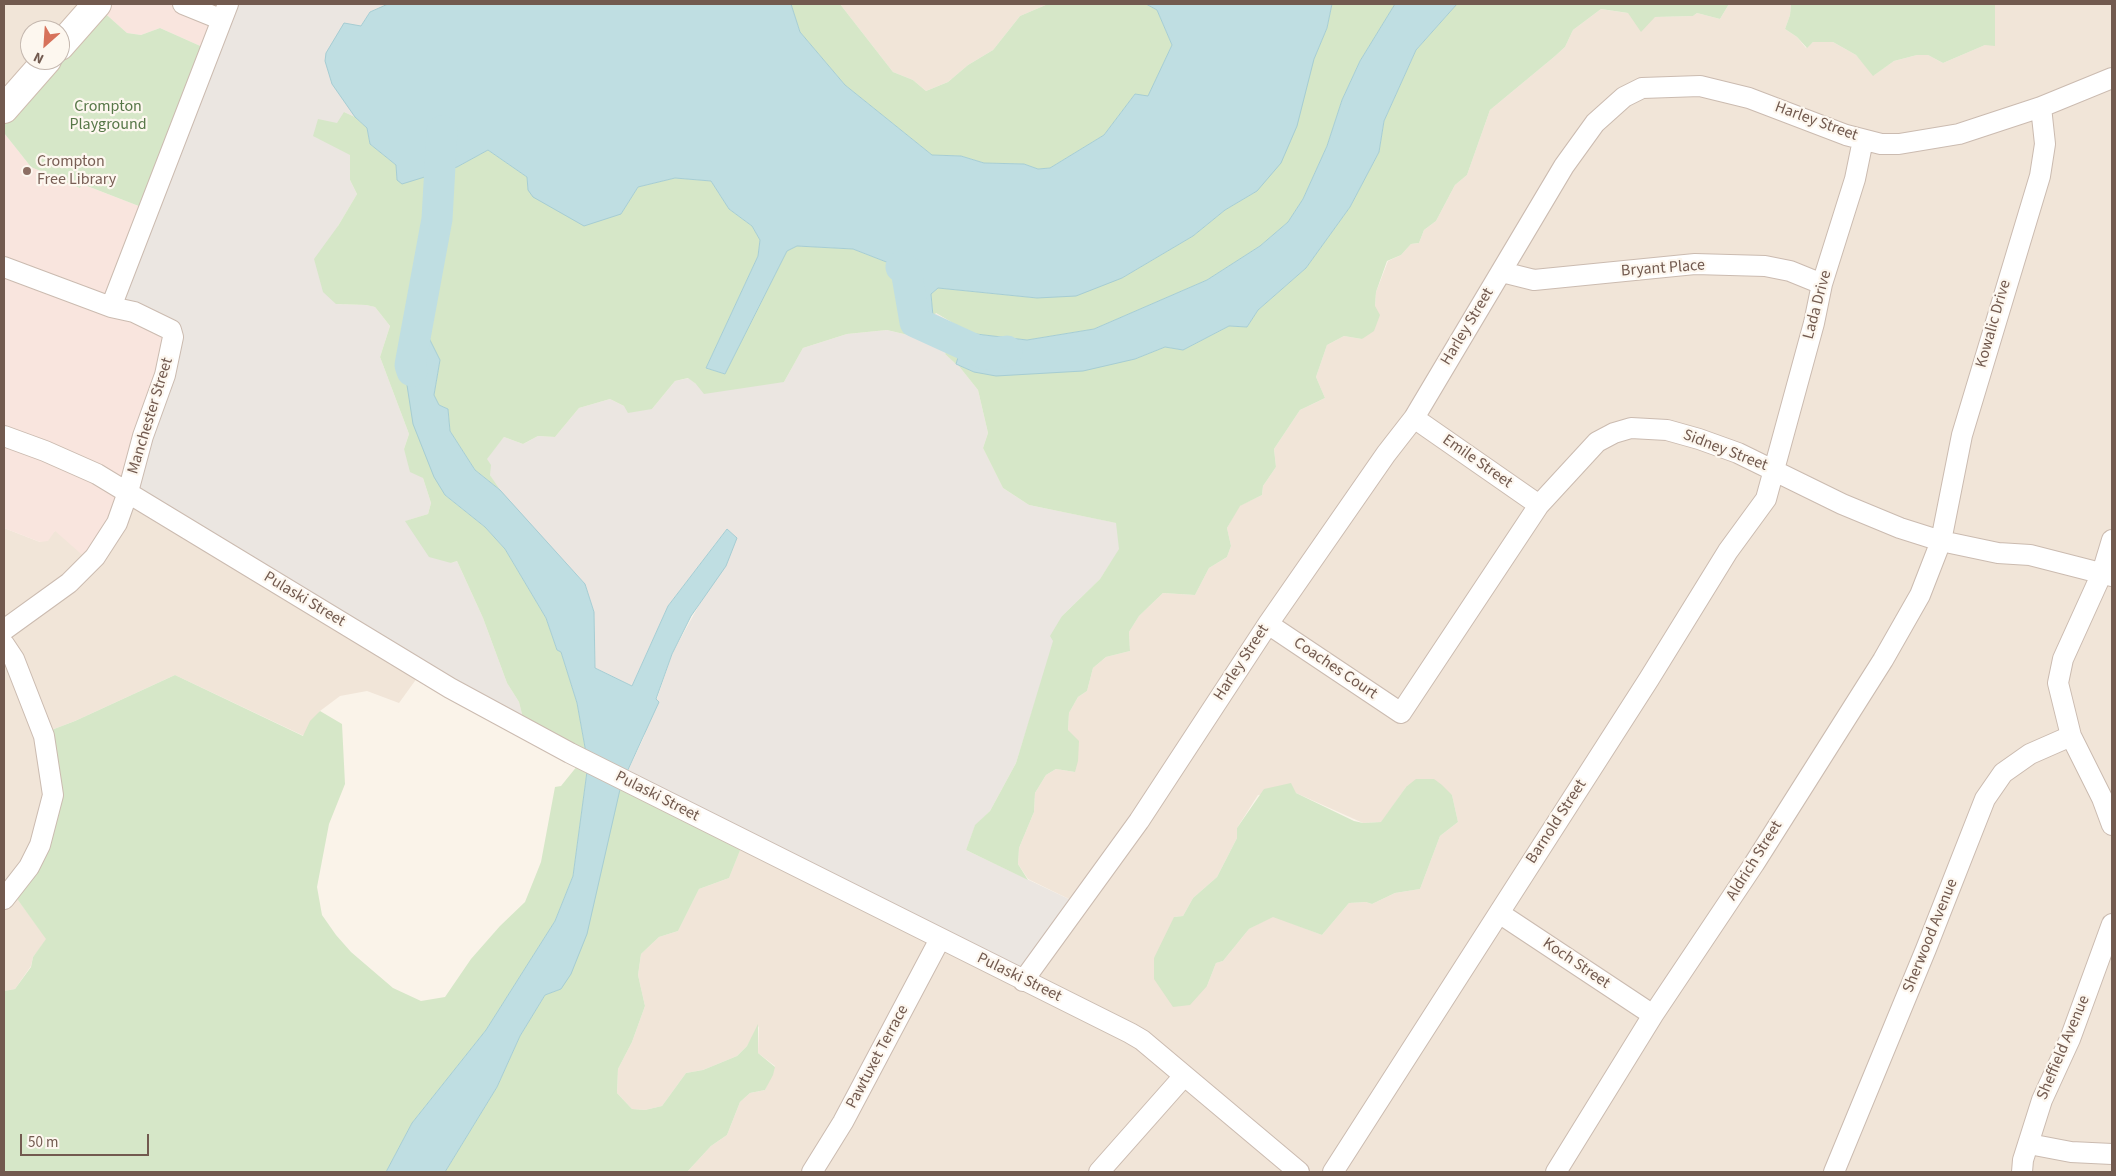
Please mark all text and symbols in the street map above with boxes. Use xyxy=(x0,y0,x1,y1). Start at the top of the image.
north arrow xyxy=(20,20,70,70)
text: N xyxy=(30,47,47,69)
park label: Crompton Playground xyxy=(69,97,147,135)
street label: Harley Street xyxy=(1772,98,1860,146)
place label: Crompton Free Library xyxy=(37,152,116,190)
marker: Crompton Free Library xyxy=(21,165,33,177)
street label: Bryant Place xyxy=(1620,256,1706,282)
street label: Lada Drive xyxy=(1800,268,1836,342)
street label: Kowalic Drive xyxy=(1972,278,2016,370)
street label: Harley Street xyxy=(1437,285,1499,369)
street label: Manchester Street xyxy=(124,355,178,477)
street label: Sidney Street xyxy=(1680,426,1770,476)
street label: Emile Street xyxy=(1438,431,1516,493)
street label: Pulaski Street xyxy=(260,568,348,632)
street label: Harley Street xyxy=(1210,621,1274,705)
street label: Coaches Court xyxy=(1289,634,1381,704)
street label: Pulaski Street xyxy=(612,768,702,826)
street label: Barnold Street xyxy=(1523,776,1591,868)
street label: Aldrich Street xyxy=(1723,818,1787,904)
street label: Sherwood Avenue xyxy=(1899,876,1963,996)
street label: Koch Street xyxy=(1539,934,1613,994)
street label: Pulaski Street xyxy=(974,949,1064,1007)
street label: Sheffield Avenue xyxy=(2033,993,2095,1103)
street label: Pawtuxet Terrace xyxy=(843,1002,913,1112)
scale bar xyxy=(22,1124,151,1156)
text: 50 m xyxy=(28,1132,58,1153)

